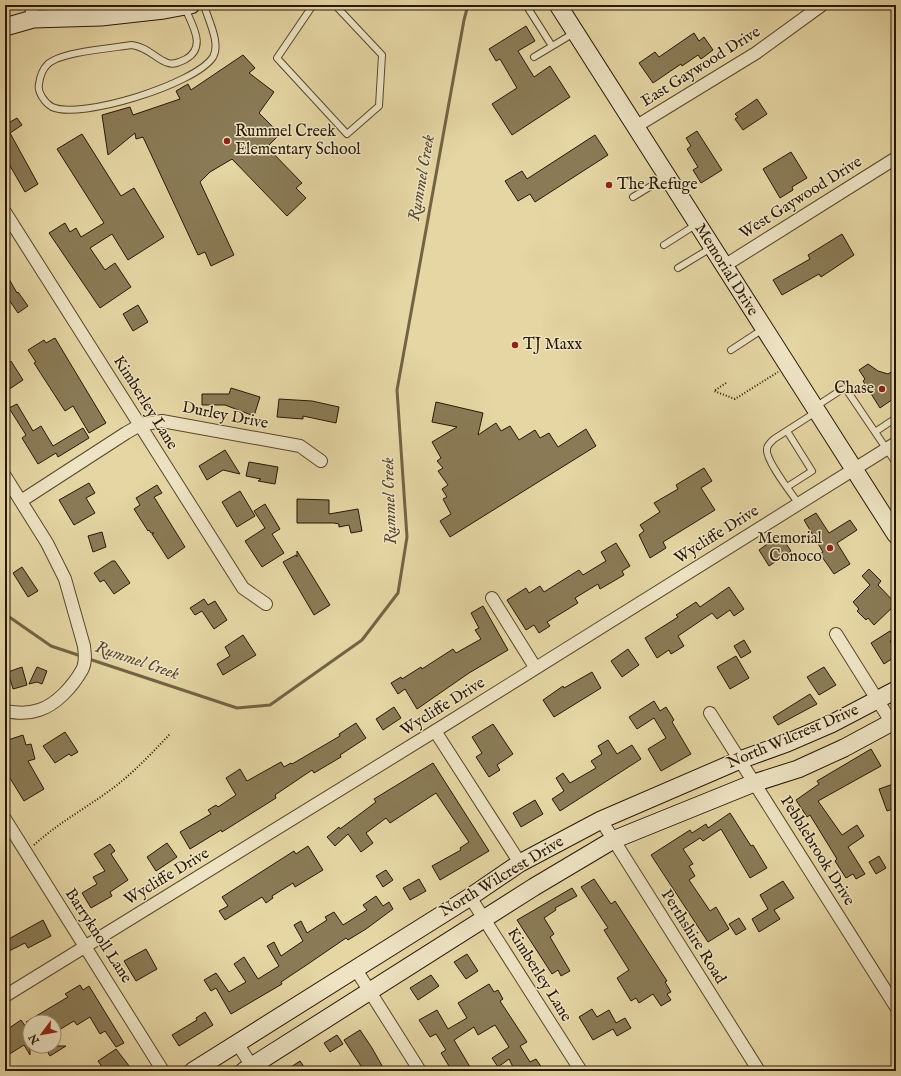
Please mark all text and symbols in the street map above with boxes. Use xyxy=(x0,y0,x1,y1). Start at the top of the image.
street label: East Gaywood Drive xyxy=(638,22,764,112)
place label: Rummel Creek Elementary School xyxy=(235,122,361,160)
water label: Rummel Creek xyxy=(404,133,440,223)
marker: Rummel Creek Elementary School xyxy=(222,136,232,146)
street label: West Gaywood Drive xyxy=(736,152,866,244)
place label: The Refuge xyxy=(617,175,698,195)
marker: The Refuge xyxy=(604,180,614,190)
street label: Memorial Drive xyxy=(690,220,762,320)
place label: TJ Maxx xyxy=(523,335,582,355)
marker: TJ Maxx xyxy=(510,340,520,350)
street label: Kimberley Lane xyxy=(108,352,182,454)
place label: Chase xyxy=(834,379,874,399)
marker: Chase xyxy=(877,384,887,394)
street label: Durley Drive xyxy=(180,398,270,434)
water label: Rummel Creek xyxy=(378,457,402,545)
street label: Wycliffe Drive xyxy=(671,501,763,569)
place label: Memorial Conoco xyxy=(757,529,823,567)
marker: Memorial Conoco xyxy=(825,543,835,553)
water label: Rummel Creek xyxy=(92,637,182,685)
street label: Wycliffe Drive xyxy=(397,673,489,741)
street label: North Wilcrest Drive xyxy=(724,700,862,774)
street label: Pebblebrook Drive xyxy=(775,792,859,910)
street label: North Wilcrest Drive xyxy=(436,832,568,922)
street label: Wycliffe Drive xyxy=(121,844,213,910)
street label: Barryknoll Lane xyxy=(60,885,136,987)
street label: Perthshire Road xyxy=(656,886,730,988)
street label: Kimberley Lane xyxy=(502,924,576,1026)
north arrow xyxy=(22,1014,62,1054)
text: N xyxy=(26,1031,43,1047)

